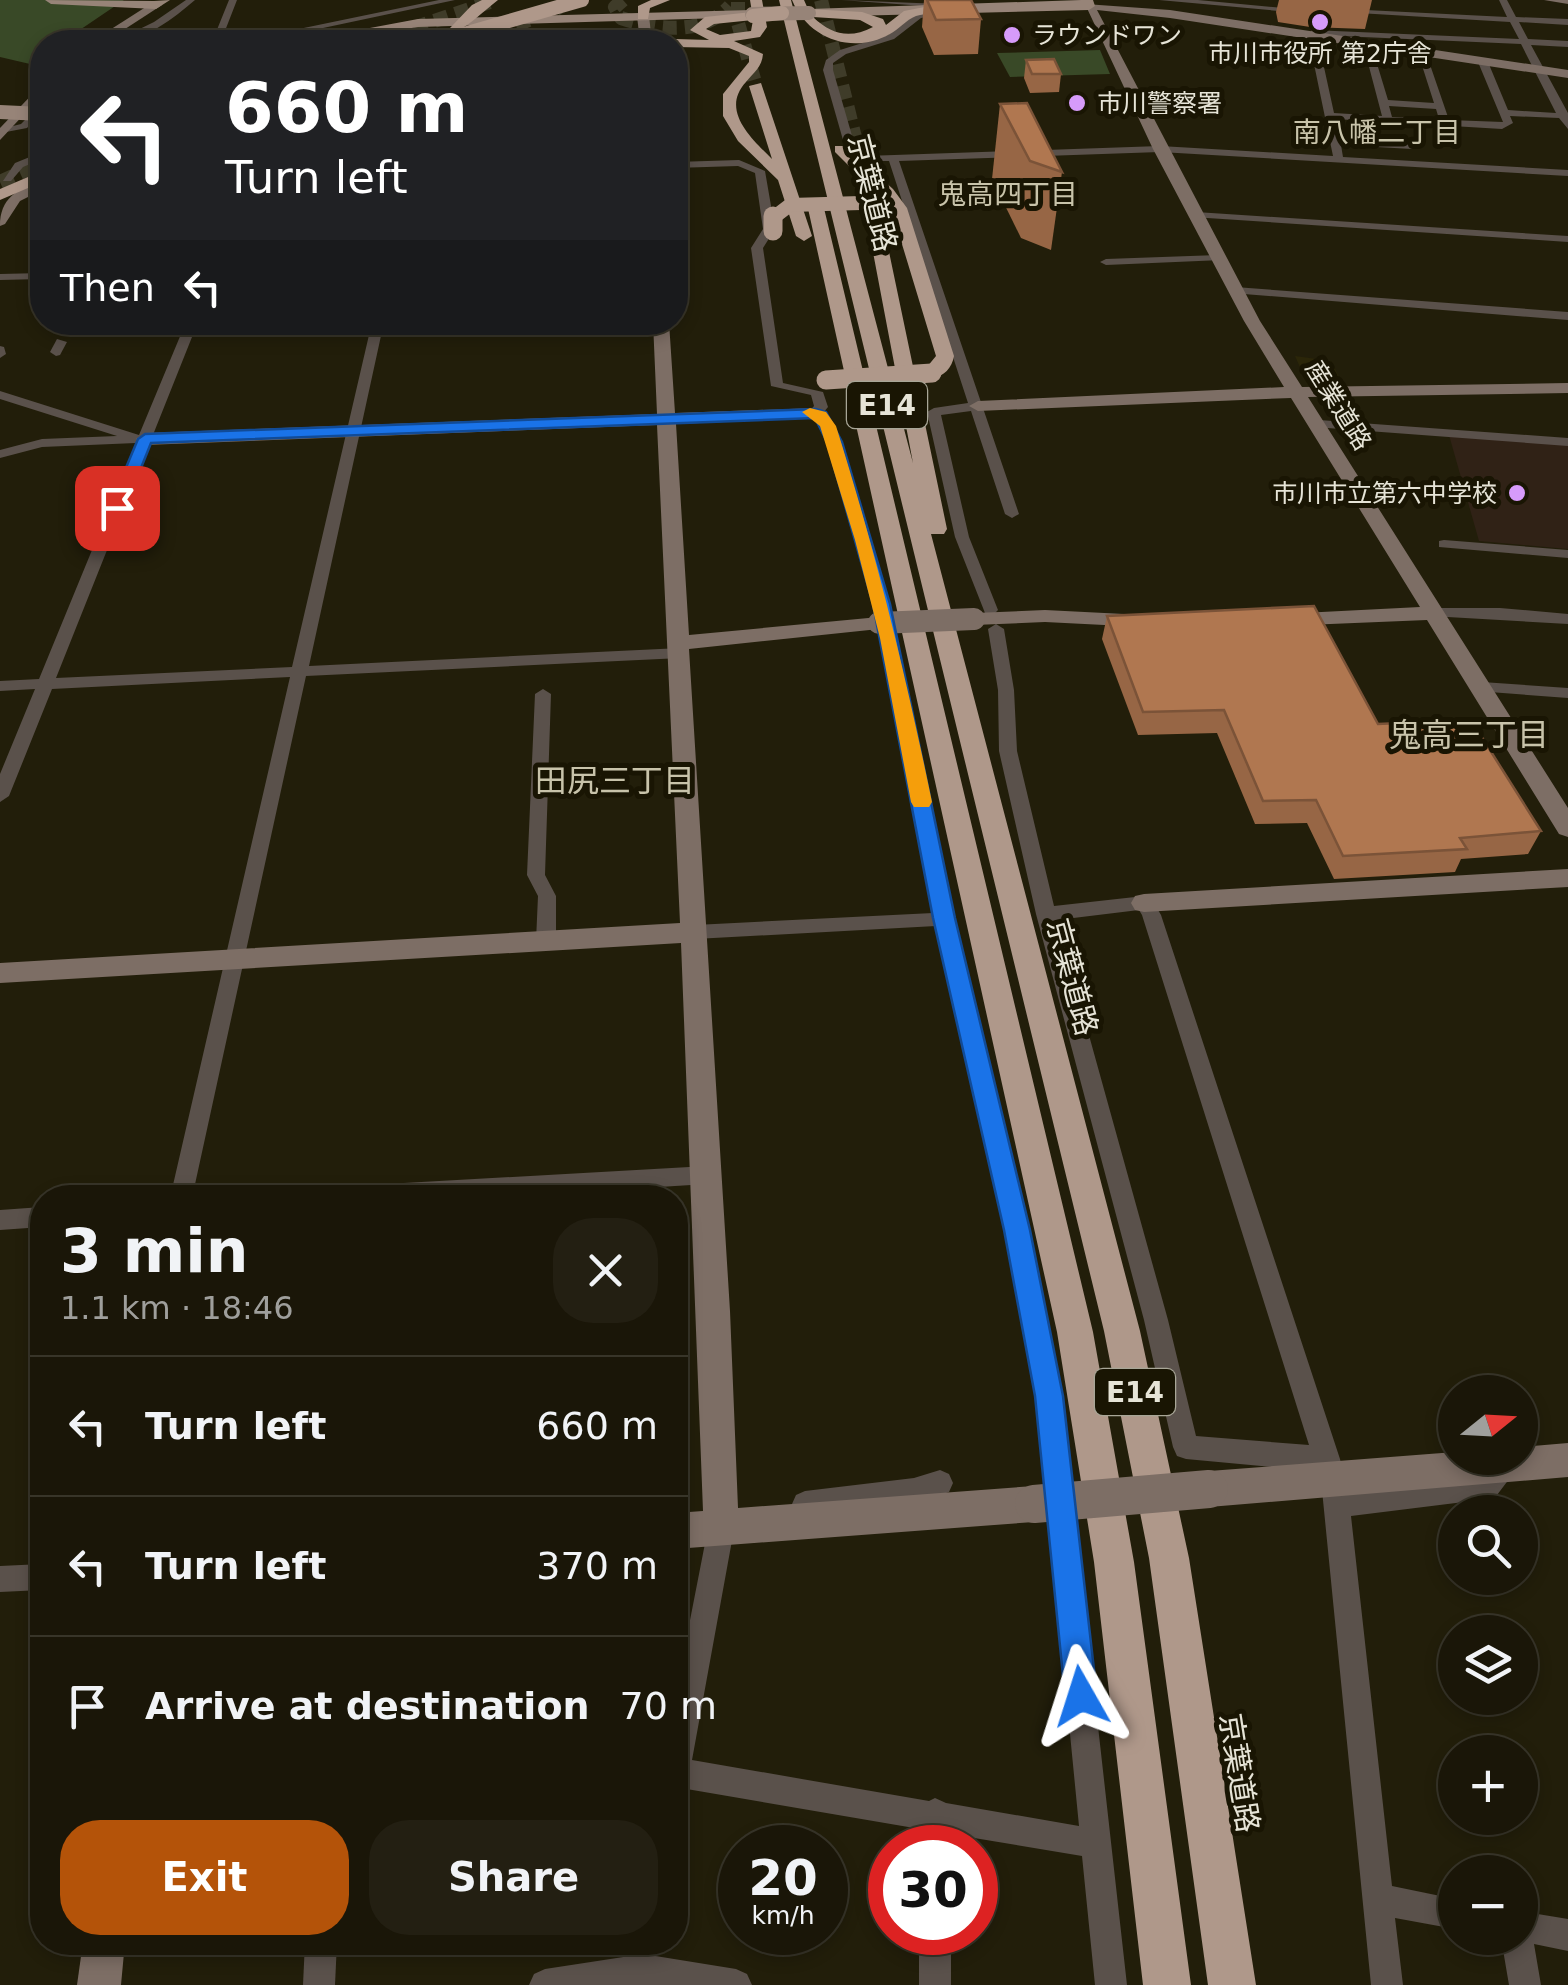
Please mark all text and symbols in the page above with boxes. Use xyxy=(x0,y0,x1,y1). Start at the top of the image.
marker: 市川市役所 第2庁舎 xyxy=(1309,11,1331,33)
place label: ラウンドワン xyxy=(1032,21,1182,50)
marker: ラウンドワン xyxy=(1001,24,1023,46)
place label: 市川市役所 第2庁舎 xyxy=(1208,39,1432,68)
text: 660 m xyxy=(225,67,468,149)
icon: left xyxy=(60,70,190,200)
place label: 市川警察署 xyxy=(1097,89,1222,118)
marker: 市川警察署 xyxy=(1066,92,1088,114)
district label: 南八幡二丁目 xyxy=(1293,116,1461,149)
street label: 京葉道路 xyxy=(841,130,904,255)
text: Turn left xyxy=(225,151,408,204)
district label: 鬼高四丁目 xyxy=(938,178,1078,211)
icon: left xyxy=(175,260,230,315)
text: Then xyxy=(60,266,155,310)
street label: 産業道路 xyxy=(1300,355,1377,455)
road number: E14 xyxy=(847,382,927,428)
pin xyxy=(75,466,160,551)
place label: 市川市立第六中学校 xyxy=(1272,479,1497,508)
icon: arrive xyxy=(90,481,145,536)
marker: 市川市立第六中学校 xyxy=(1506,482,1528,504)
district label: 鬼高三丁目 xyxy=(1389,716,1549,754)
district label: 田尻三丁目 xyxy=(535,762,695,800)
street label: 京葉道路 xyxy=(1040,914,1105,1039)
text: 3 min xyxy=(60,1216,248,1286)
button: close xyxy=(553,1218,658,1323)
text: 1.1 km · 18:46 xyxy=(60,1289,294,1327)
road number: E14 xyxy=(1095,1369,1175,1415)
north arrow xyxy=(1438,1375,1538,1475)
map controls xyxy=(1438,1375,1538,1955)
icon: left xyxy=(60,1399,115,1454)
text: Turn left xyxy=(145,1404,326,1448)
text: 660 m xyxy=(536,1404,658,1448)
button: search xyxy=(1438,1495,1538,1595)
icon: left xyxy=(60,1539,115,1594)
text: Turn left xyxy=(145,1544,326,1588)
text: 370 m xyxy=(536,1544,658,1588)
button: layers xyxy=(1438,1615,1538,1715)
position arrow xyxy=(1029,1644,1133,1748)
icon: arrive xyxy=(60,1679,115,1734)
text: Arrive at destination xyxy=(145,1684,590,1728)
text: 70 m xyxy=(620,1684,717,1728)
street label: 京葉道路 xyxy=(1213,1711,1266,1835)
button: + xyxy=(1438,1735,1538,1835)
button: Exit xyxy=(60,1820,349,1935)
button: Share xyxy=(369,1820,658,1935)
speed limit sign: 30 xyxy=(868,1825,998,1955)
text: 20 xyxy=(748,1849,818,1907)
button: − xyxy=(1438,1855,1538,1955)
text: km/h xyxy=(751,1901,815,1930)

